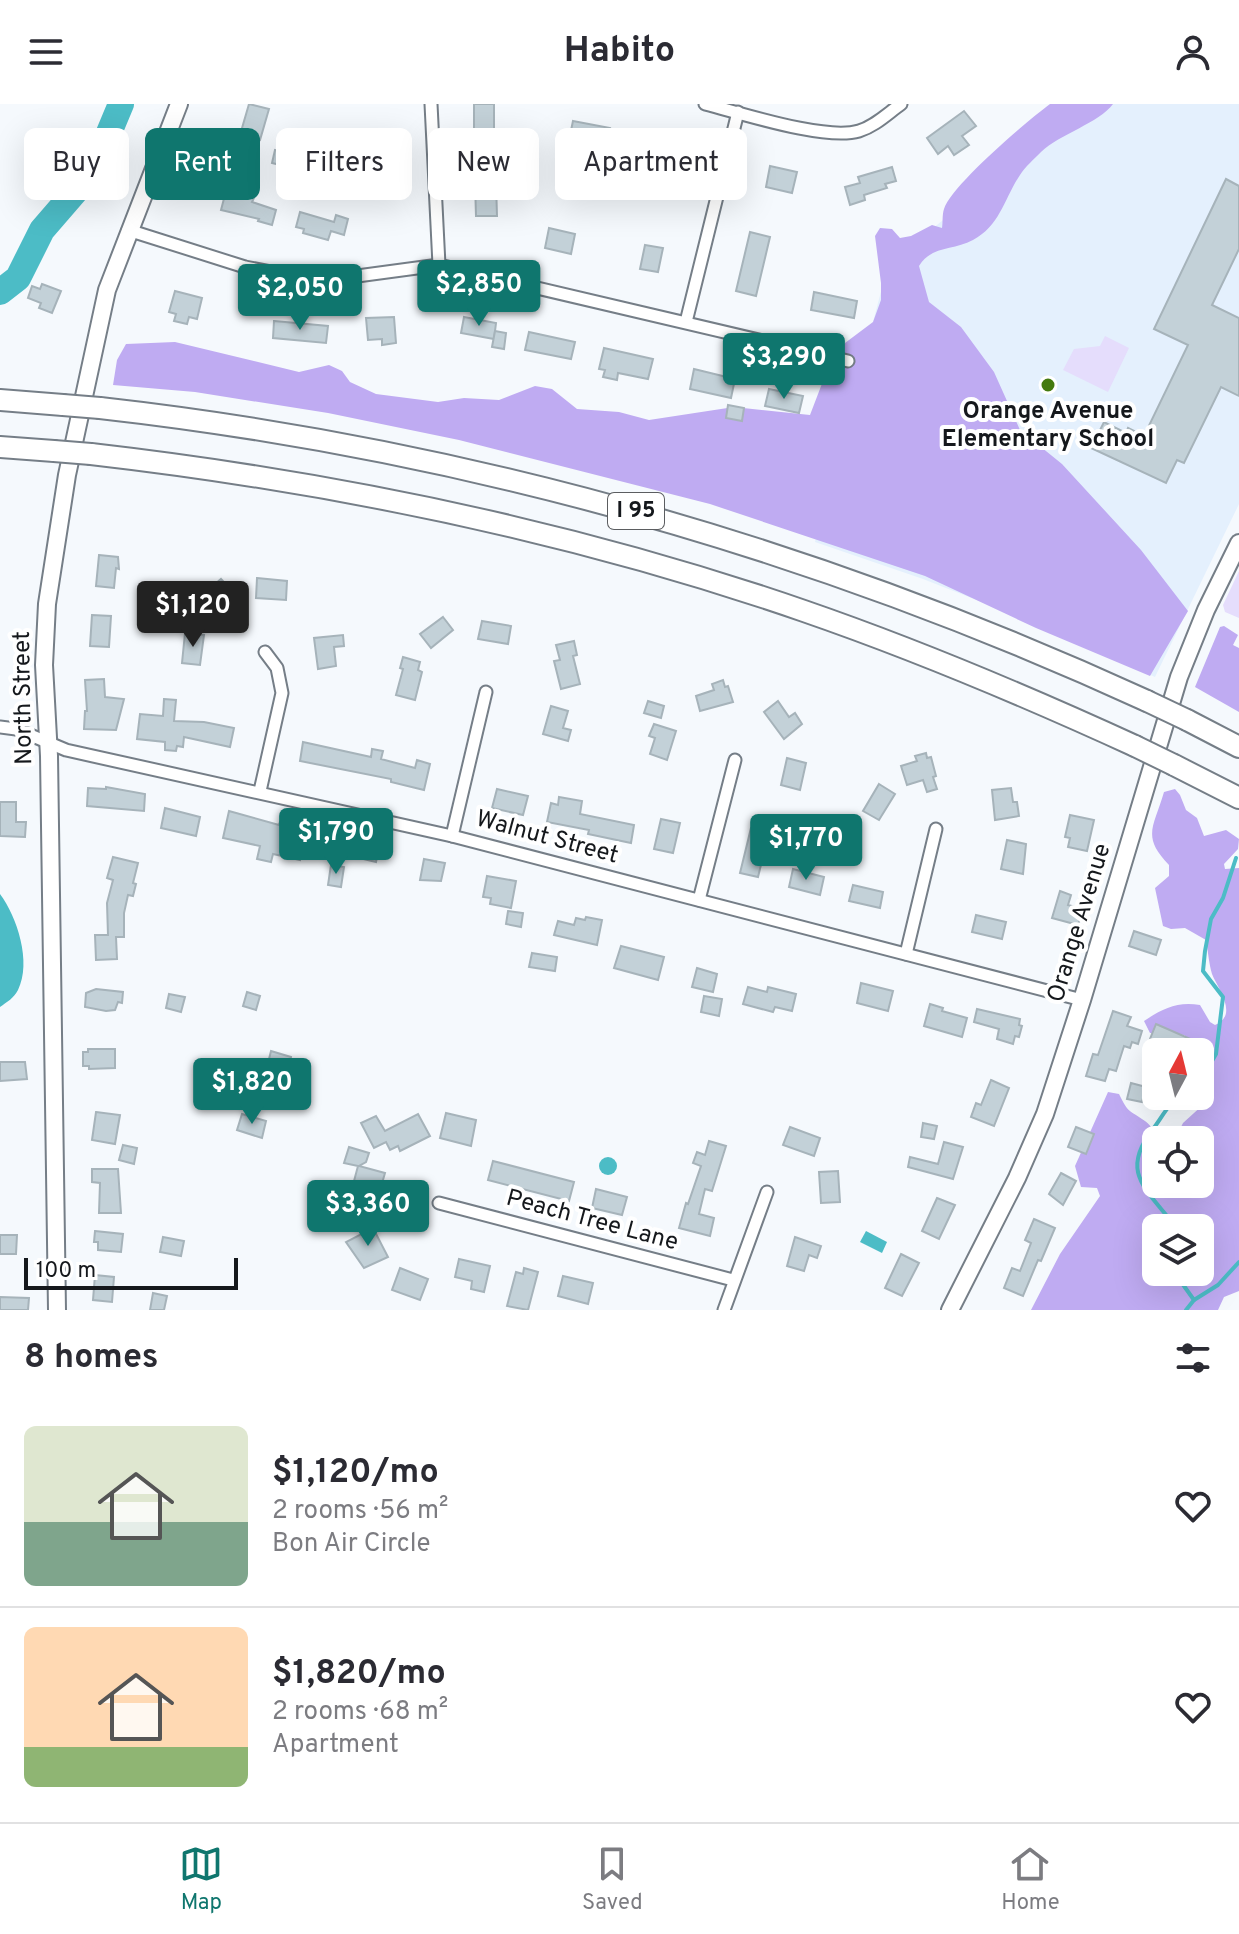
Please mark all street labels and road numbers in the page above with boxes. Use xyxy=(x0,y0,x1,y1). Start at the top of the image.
road number: I 95 xyxy=(608,493,664,529)
street label: North Street xyxy=(8,631,40,765)
street label: Walnut Street xyxy=(472,805,622,871)
street label: Orange Avenue xyxy=(1042,840,1118,1006)
street label: Peach Tree Lane xyxy=(503,1184,681,1258)

